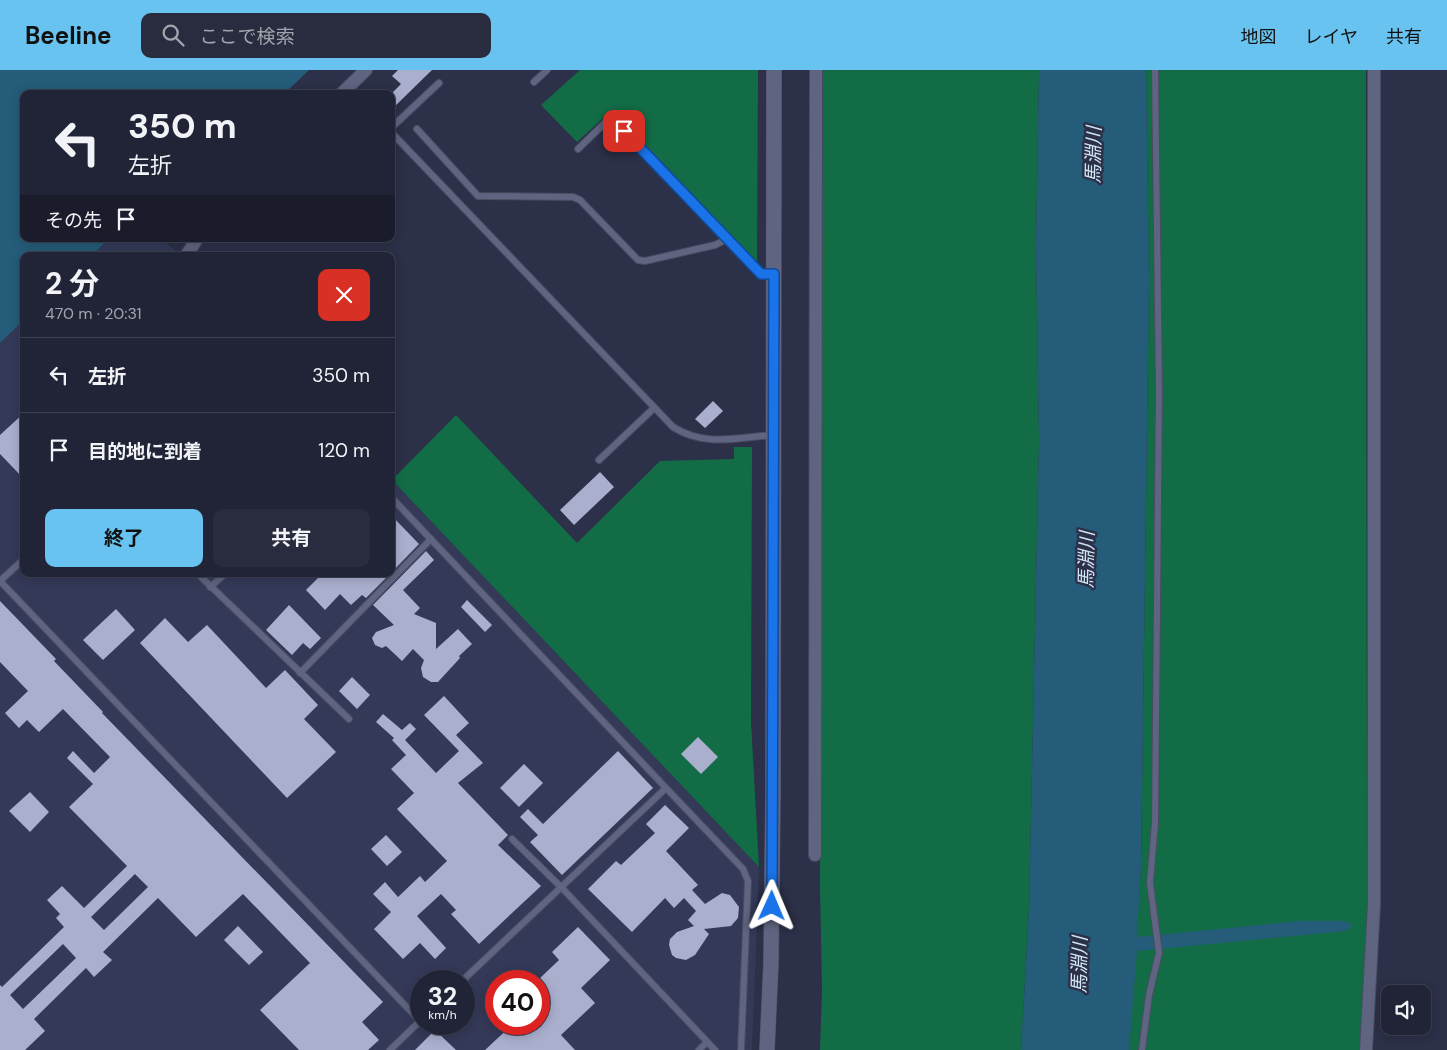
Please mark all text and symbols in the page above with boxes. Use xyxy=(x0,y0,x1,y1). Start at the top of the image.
search box xyxy=(141,13,491,58)
text: Beeline xyxy=(25,20,111,51)
icon: search xyxy=(159,21,187,49)
text: ここで検索 xyxy=(199,24,294,49)
text: 地図 xyxy=(1241,25,1277,49)
text: レイヤ xyxy=(1305,25,1358,49)
text: 共有 xyxy=(1386,25,1422,49)
text: 350 m xyxy=(128,103,237,149)
icon: left xyxy=(45,110,110,175)
pin xyxy=(603,110,645,152)
icon: arrive xyxy=(610,117,638,145)
water label: 馬淵川 xyxy=(1081,124,1107,184)
text: 左折 xyxy=(128,151,172,180)
icon: arrive xyxy=(112,205,140,233)
text: その先 xyxy=(45,208,102,233)
text: 2 分 xyxy=(45,264,99,303)
button: close xyxy=(318,269,370,321)
text: 470 m · 20:31 xyxy=(45,303,142,324)
icon: left xyxy=(45,361,73,389)
text: 350 m xyxy=(312,363,370,388)
text: 左折 xyxy=(88,364,126,389)
icon: arrive xyxy=(45,436,73,464)
text: 120 m xyxy=(318,438,370,463)
text: 目的地に到着 xyxy=(88,439,202,464)
button: 終了 xyxy=(45,509,203,567)
button: 共有 xyxy=(213,509,370,567)
water label: 馬淵川 xyxy=(1074,529,1100,589)
position arrow xyxy=(745,879,797,931)
water label: 馬淵川 xyxy=(1067,934,1093,994)
speed limit sign: 40 xyxy=(485,970,550,1035)
text: 32 xyxy=(428,980,457,1013)
map controls xyxy=(1381,985,1431,1035)
button: sound xyxy=(1381,985,1431,1035)
text: km/h xyxy=(428,1007,457,1023)

